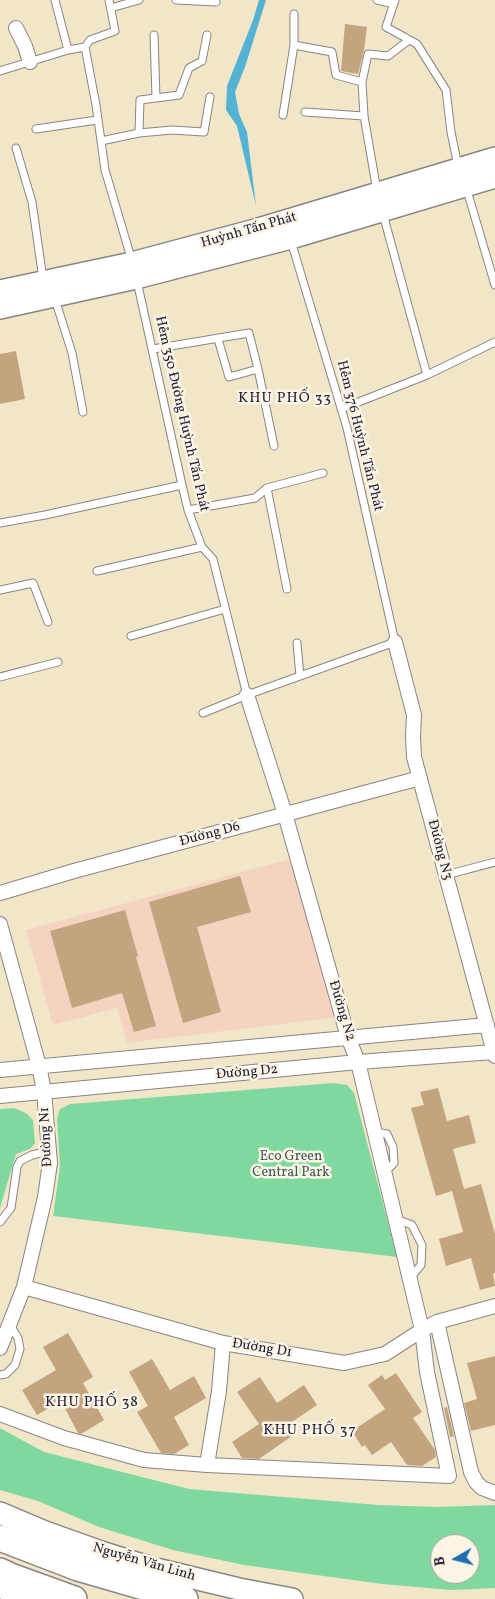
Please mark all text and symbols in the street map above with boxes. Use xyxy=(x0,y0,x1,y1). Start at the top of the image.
street label: Huỳnh Tấn Phát xyxy=(199,209,299,253)
street label: Hẻm 350 Đường Huỳnh Tấn Phát xyxy=(150,314,212,514)
street label: Hẻm 376 Huỳnh Tấn Phát xyxy=(332,359,386,513)
district label: KHU PHỐ 33 xyxy=(237,390,333,408)
street label: Đường N3 xyxy=(423,818,455,882)
street label: Đường D6 xyxy=(178,819,242,851)
street label: Đường N2 xyxy=(324,979,358,1043)
street label: Đường D2 xyxy=(215,1062,279,1084)
street label: Đường N1 xyxy=(37,1106,57,1168)
park label: Eco Green Central Park xyxy=(252,1149,330,1182)
street label: Đường D1 xyxy=(231,1336,293,1362)
district label: KHU PHỐ 38 xyxy=(44,1394,140,1412)
district label: KHU PHỐ 37 xyxy=(262,1422,358,1440)
north arrow xyxy=(430,1534,480,1584)
street label: Nguyễn Văn Linh xyxy=(91,1540,197,1586)
text: B xyxy=(431,1555,451,1567)

